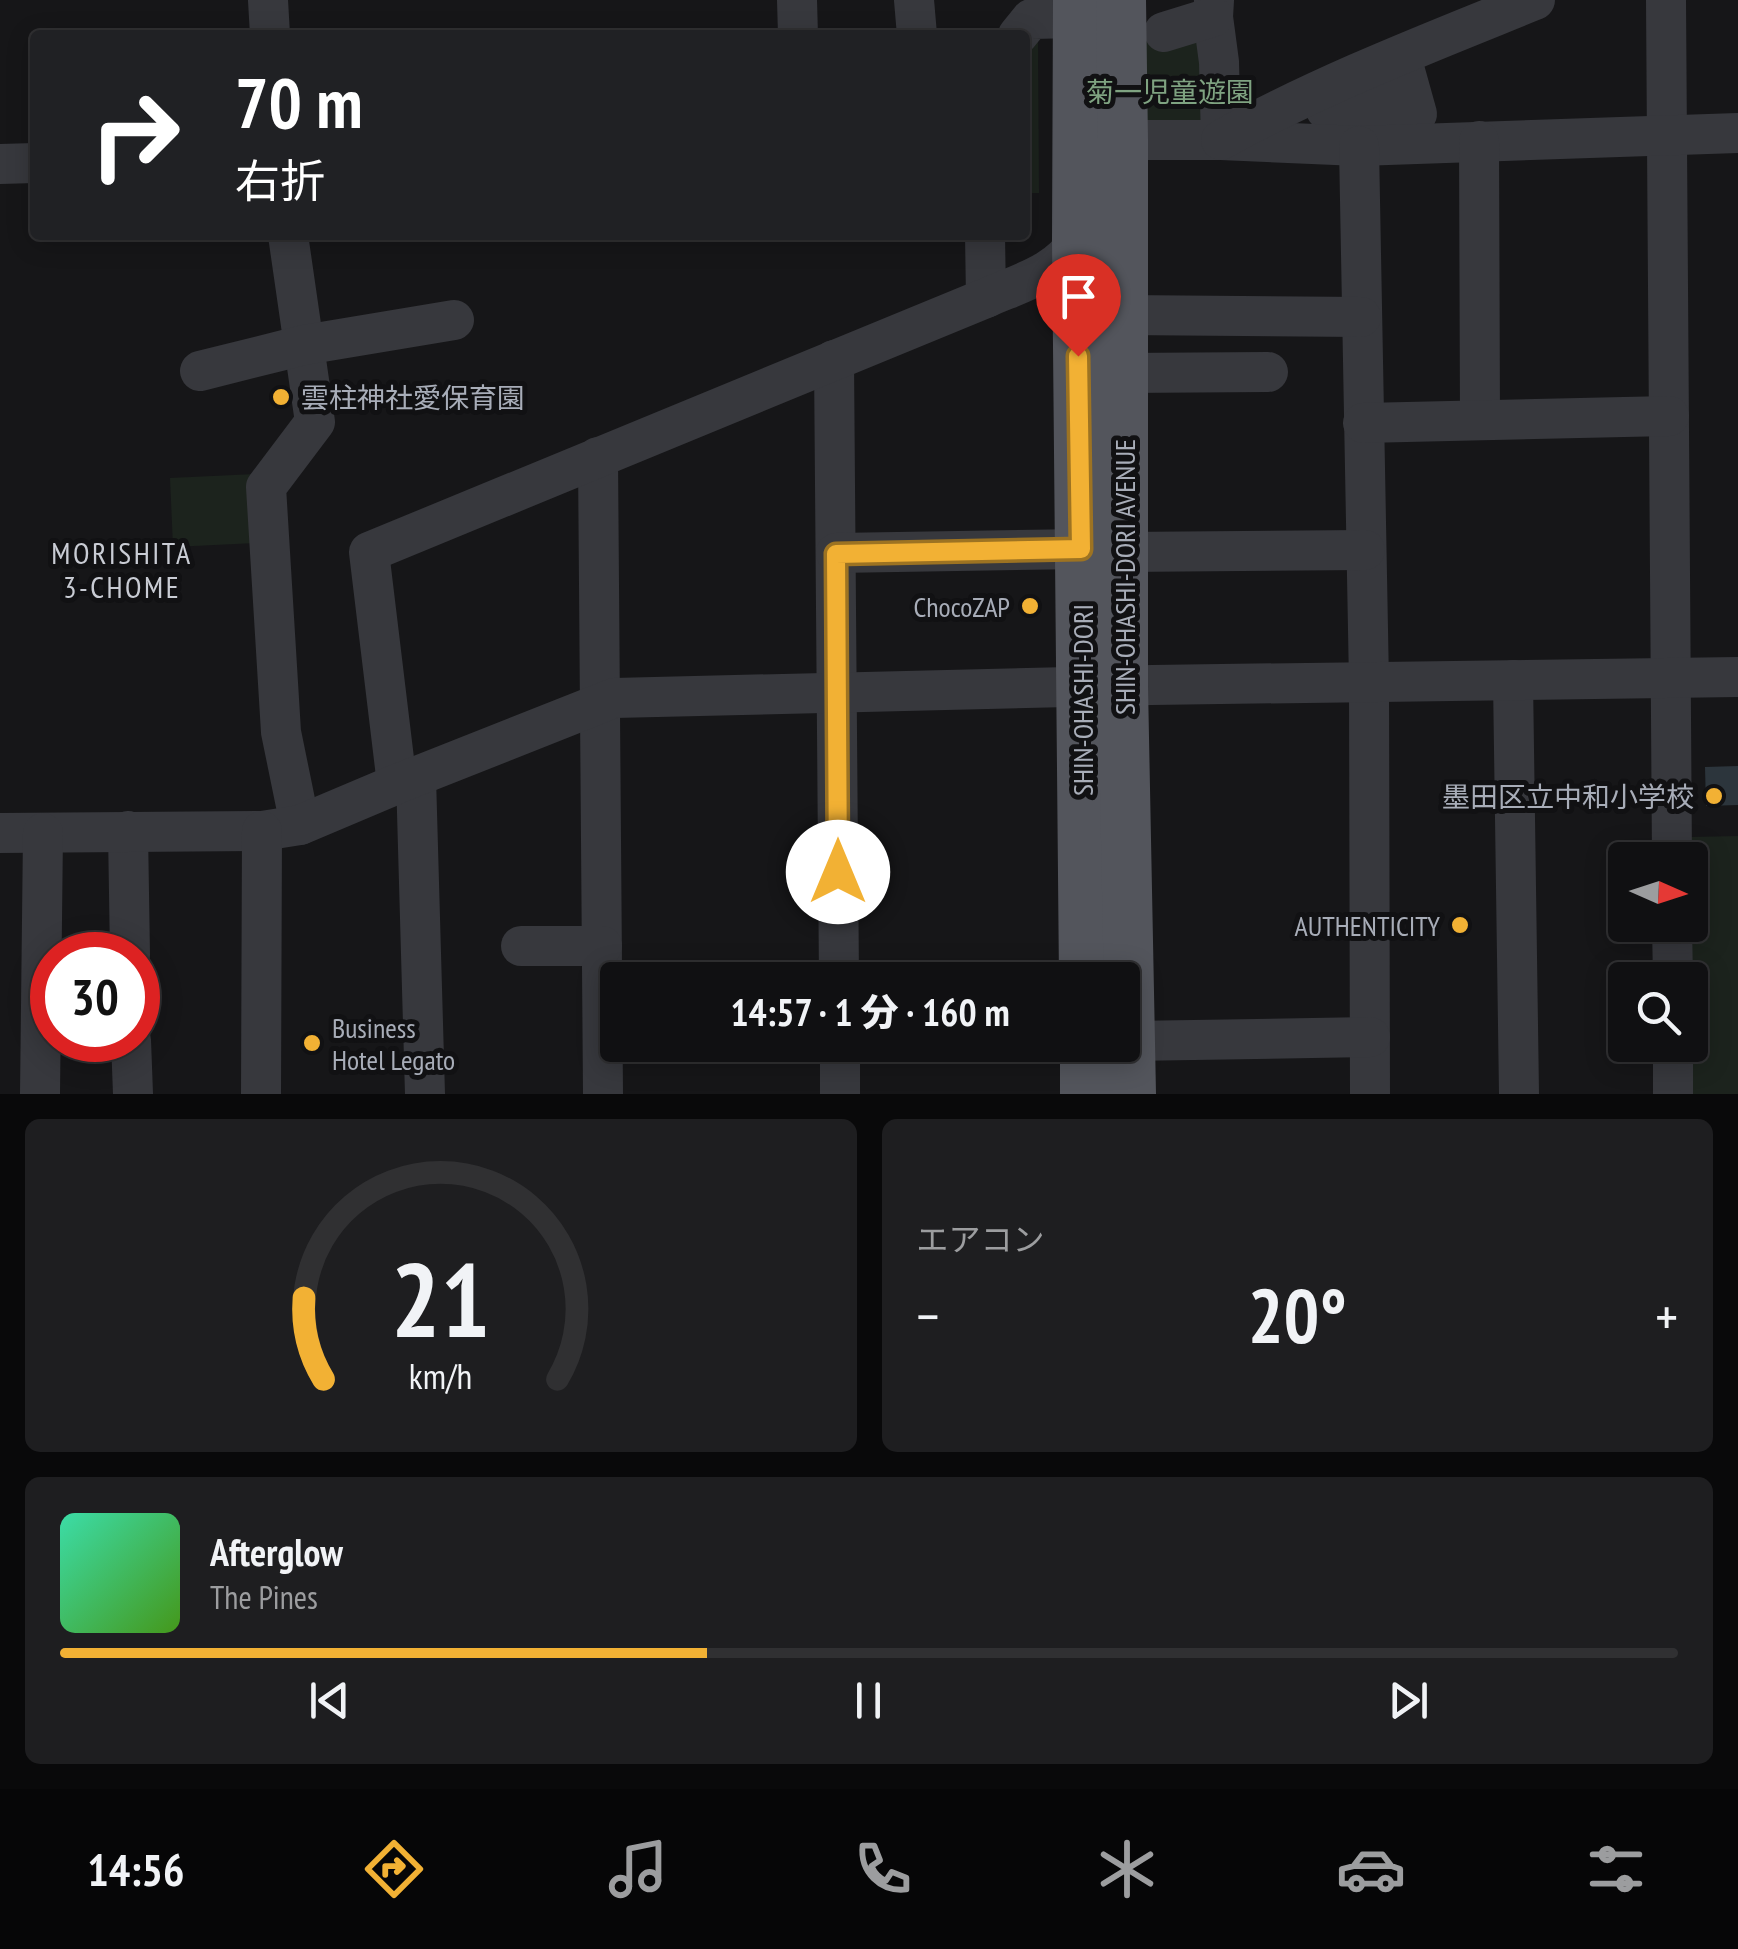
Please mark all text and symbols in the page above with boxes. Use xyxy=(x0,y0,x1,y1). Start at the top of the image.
text: 70 m xyxy=(235,57,363,147)
icon: right xyxy=(70,70,200,200)
park label: 菊一児童遊園 xyxy=(1086,73,1254,110)
text: 右折 xyxy=(235,151,325,209)
pin xyxy=(1036,254,1121,357)
icon: arrive xyxy=(1051,269,1106,324)
place label: 雲柱神社愛保育園 xyxy=(301,379,525,416)
marker: 雲柱神社愛保育園 xyxy=(270,386,292,408)
street label: SHIN-OHASHI-DORI AVENUE xyxy=(1106,439,1143,715)
district label: MORISHITA 3-CHOME xyxy=(51,533,193,606)
place label: ChocoZAP xyxy=(913,588,1010,625)
marker: ChocoZAP xyxy=(1019,595,1041,617)
street label: SHIN-OHASHI-DORI xyxy=(1064,604,1101,796)
place label: 墨田区立中和小学校 xyxy=(1442,778,1694,815)
marker: 墨田区立中和小学校 xyxy=(1703,785,1725,807)
position arrow xyxy=(786,820,890,924)
north arrow xyxy=(1608,842,1708,942)
map controls xyxy=(1608,842,1708,1062)
place label: AUTHENTICITY xyxy=(1294,907,1440,944)
marker: AUTHENTICITY xyxy=(1449,914,1471,936)
speed limit sign: 30 xyxy=(30,932,160,1062)
button: search xyxy=(1608,962,1708,1062)
text: 14:57 · 1 分 · 160 m xyxy=(730,987,1010,1036)
place label: Business Hotel Legato xyxy=(332,1009,455,1078)
marker: Business Hotel Legato xyxy=(301,1032,323,1054)
text: エアコン xyxy=(917,1218,1045,1260)
text: 21 xyxy=(391,1231,490,1366)
text: 20° xyxy=(1248,1267,1347,1364)
text: − xyxy=(917,1280,939,1351)
text: + xyxy=(1655,1280,1678,1351)
text: km/h xyxy=(409,1353,472,1399)
text: Afterglow xyxy=(210,1527,343,1576)
text: The Pines xyxy=(210,1576,318,1618)
icon: previous xyxy=(302,1673,357,1728)
icon: pause xyxy=(841,1673,896,1728)
icon: next xyxy=(1381,1673,1436,1728)
icon: directions xyxy=(359,1834,429,1904)
icon: music xyxy=(603,1834,673,1904)
icon: phone xyxy=(848,1834,918,1904)
icon: climate xyxy=(1092,1834,1162,1904)
icon: car xyxy=(1336,1834,1406,1904)
icon: filters xyxy=(1581,1834,1651,1904)
text: 14:56 xyxy=(87,1840,185,1898)

